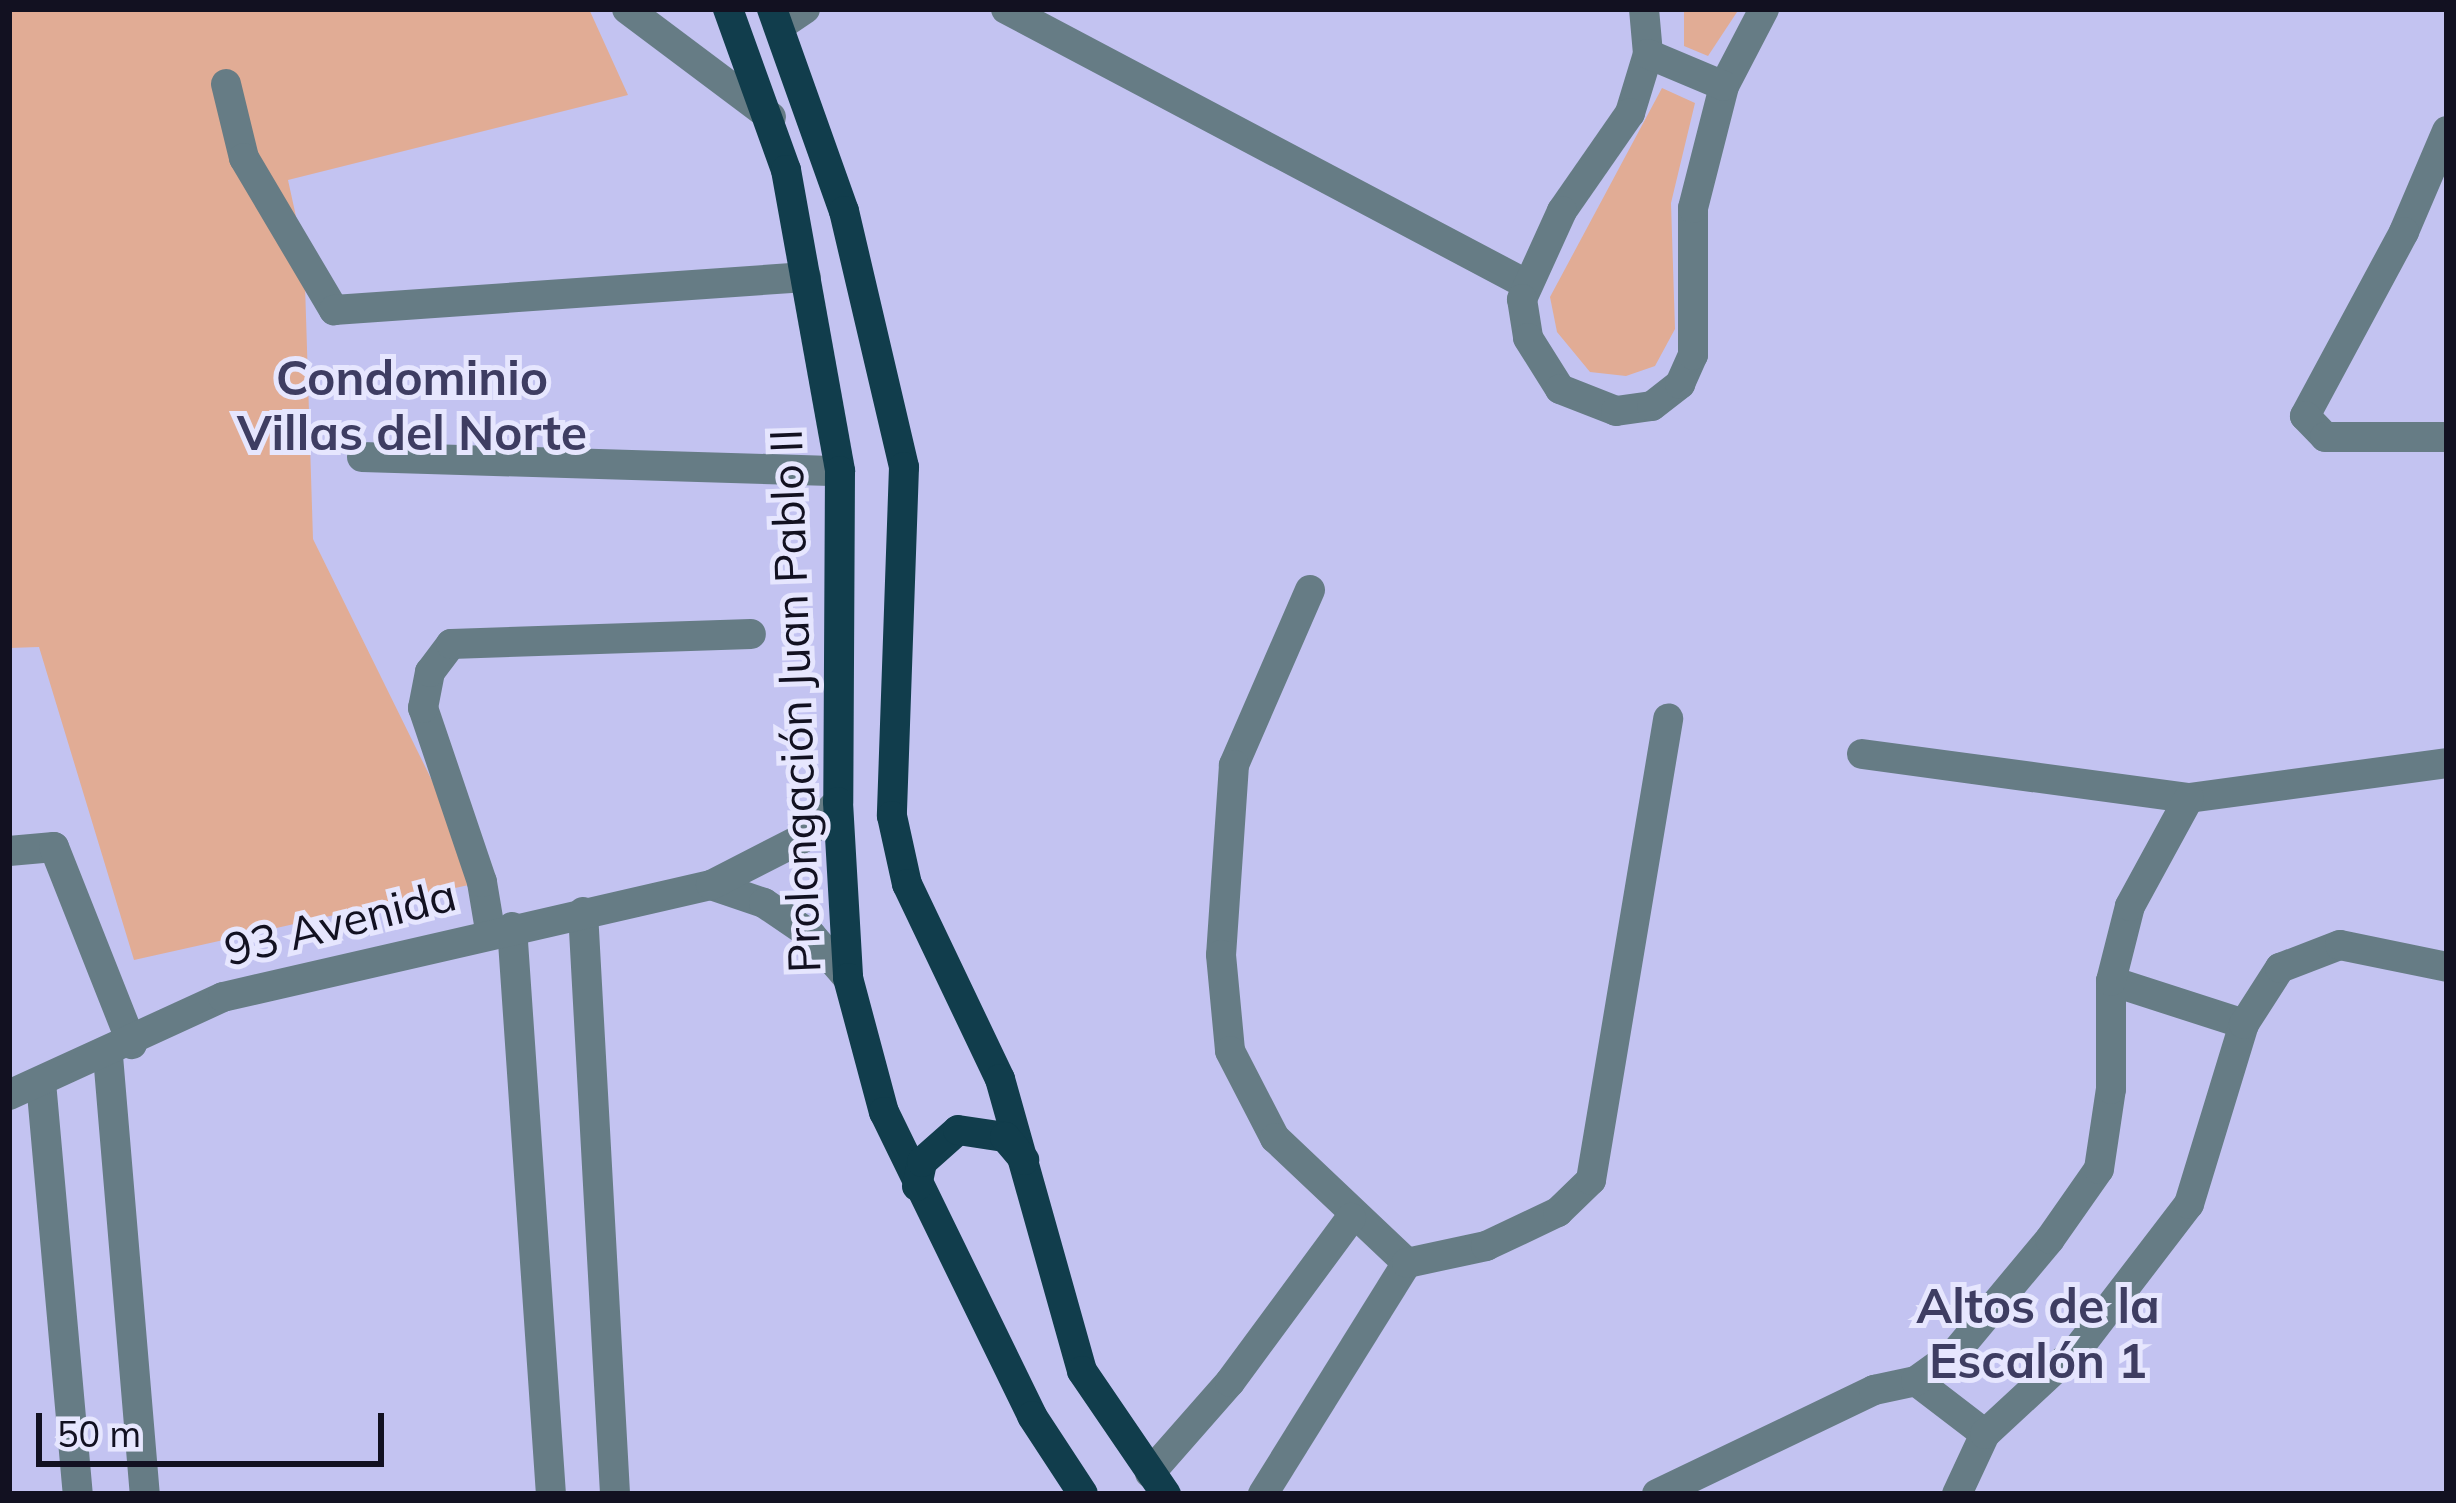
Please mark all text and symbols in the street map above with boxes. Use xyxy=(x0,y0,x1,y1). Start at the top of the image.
district label: Condominio Villas del Norte xyxy=(237,348,587,461)
street label: Prolongación Juan Pablo II xyxy=(759,428,831,974)
street label: 93 Avenida xyxy=(219,867,461,977)
district label: Altos de la Escalón 1 xyxy=(1916,1276,2160,1389)
scale bar xyxy=(42,1389,390,1463)
text: 50 m xyxy=(57,1411,141,1456)

